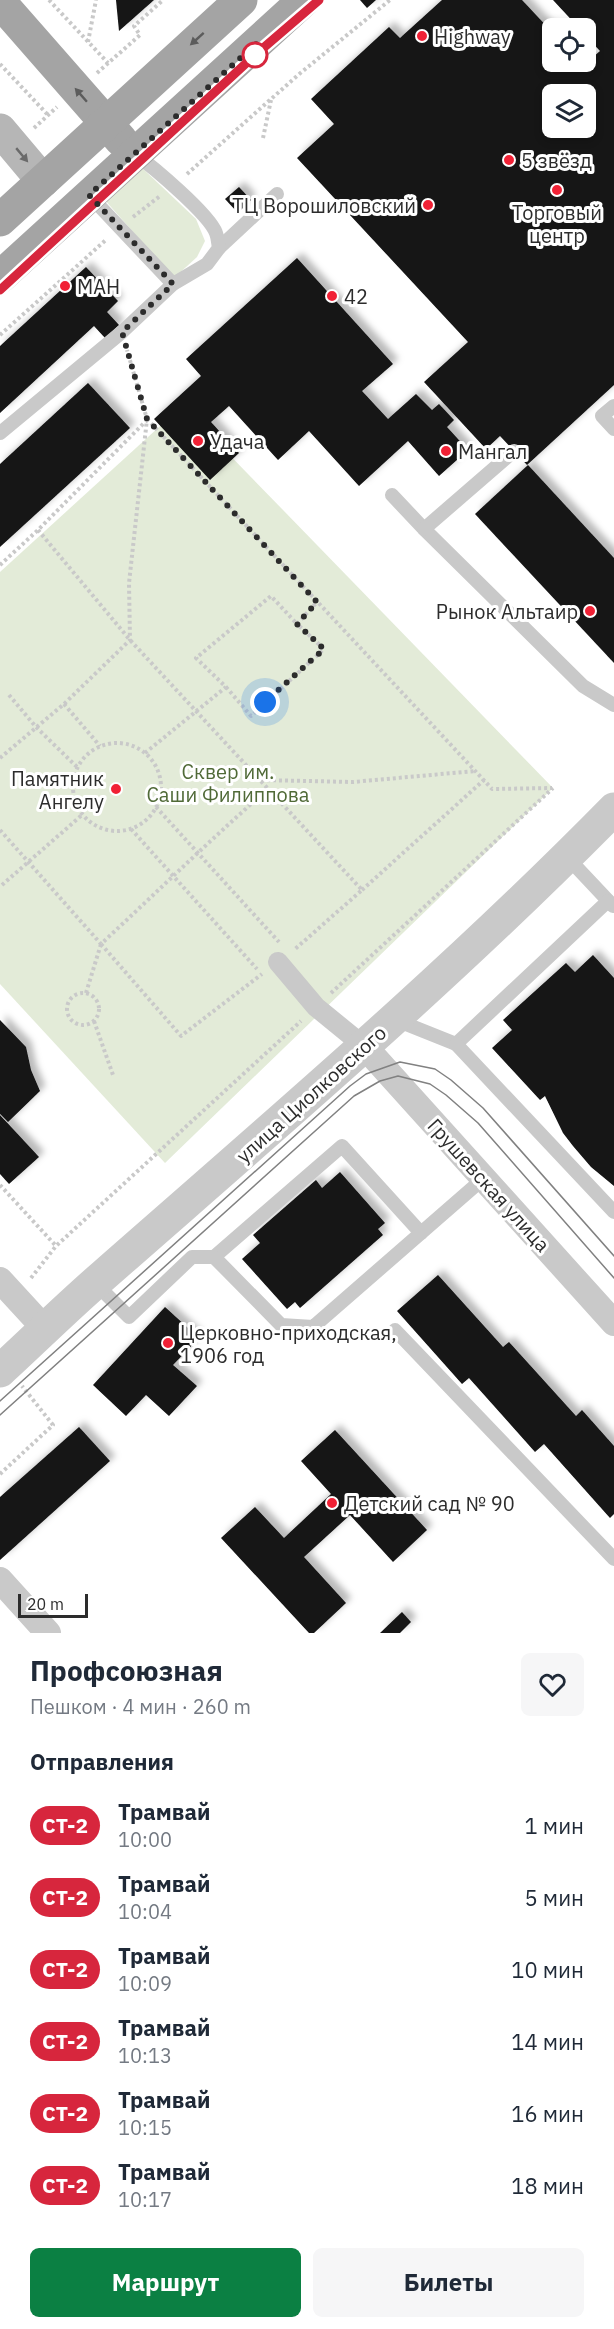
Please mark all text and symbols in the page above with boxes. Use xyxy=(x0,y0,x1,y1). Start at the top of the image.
map controls xyxy=(542,18,596,138)
button: locate xyxy=(542,18,596,72)
place label: Highway xyxy=(434,23,511,50)
marker: Highway xyxy=(415,29,429,43)
one-way arrow xyxy=(191,32,205,46)
unlabelled marker xyxy=(242,42,268,68)
button: layers xyxy=(542,84,596,138)
one-way arrow xyxy=(75,87,88,103)
one-way arrow xyxy=(15,147,28,163)
place label: 5 звёзд xyxy=(521,147,592,174)
marker: 5 звёзд xyxy=(502,153,516,167)
marker: Торговый центр xyxy=(550,183,564,197)
place label: ТЦ Ворошиловский xyxy=(232,192,416,219)
marker: ТЦ Ворошиловский xyxy=(421,198,435,212)
place label: Торговый центр xyxy=(512,199,602,249)
place label: МАН xyxy=(77,273,120,300)
marker: МАН xyxy=(58,279,72,293)
place label: 42 xyxy=(344,283,368,310)
marker: 42 xyxy=(325,289,339,303)
place label: Удача xyxy=(210,428,265,455)
marker: Удача xyxy=(191,434,205,448)
place label: Мангал xyxy=(458,438,527,465)
marker: Мангал xyxy=(439,444,453,458)
place label: Рынок Альтаир xyxy=(436,598,578,625)
marker: Рынок Альтаир xyxy=(583,604,597,618)
your location xyxy=(250,687,280,717)
park label: Сквер им. Саши Филиппова xyxy=(146,758,310,808)
place label: Памятник Ангелу xyxy=(11,765,104,815)
marker: Памятник Ангелу xyxy=(109,782,123,796)
street label: улица Циолковского xyxy=(230,1019,392,1169)
street label: Грушевская улица xyxy=(422,1113,556,1258)
place label: Церковно-приходская, 1906 год xyxy=(180,1319,397,1369)
marker: Церковно-приходская, 1906 год xyxy=(161,1336,175,1350)
place label: Детский сад № 90 xyxy=(344,1490,515,1517)
marker: Детский сад № 90 xyxy=(325,1496,339,1510)
scale bar xyxy=(18,1591,88,1618)
text: 20 m xyxy=(27,1594,64,1614)
text: Профсоюзная xyxy=(30,1652,223,1689)
button: heart xyxy=(521,1653,584,1716)
text: Пешком · 4 мин · 260 m xyxy=(30,1693,251,1720)
text: Отправления xyxy=(30,1747,174,1776)
text: Трамвай xyxy=(118,1797,210,1826)
text: СТ-2 xyxy=(42,1811,88,1839)
text: 1 мин xyxy=(524,1811,584,1840)
text: 10:00 xyxy=(118,1826,172,1853)
text: Трамвай xyxy=(118,1869,210,1898)
text: СТ-2 xyxy=(42,1883,88,1911)
text: 5 мин xyxy=(524,1883,584,1912)
text: 10:04 xyxy=(118,1898,172,1925)
text: Трамвай xyxy=(118,1941,210,1970)
text: СТ-2 xyxy=(42,1955,88,1983)
text: 10 мин xyxy=(511,1955,584,1984)
text: 10:09 xyxy=(118,1970,172,1997)
text: Трамвай xyxy=(118,2013,210,2042)
text: СТ-2 xyxy=(42,2027,88,2055)
text: 14 мин xyxy=(511,2027,584,2056)
text: 10:13 xyxy=(118,2042,172,2069)
text: Трамвай xyxy=(118,2085,210,2114)
text: СТ-2 xyxy=(42,2099,88,2127)
text: 16 мин xyxy=(511,2099,584,2128)
text: 10:15 xyxy=(118,2114,172,2141)
text: Трамвай xyxy=(118,2157,210,2186)
text: СТ-2 xyxy=(42,2171,88,2199)
text: 18 мин xyxy=(511,2171,584,2200)
text: 10:17 xyxy=(118,2186,172,2213)
button: Маршрут xyxy=(30,2248,301,2317)
button: Билеты xyxy=(313,2248,584,2317)

